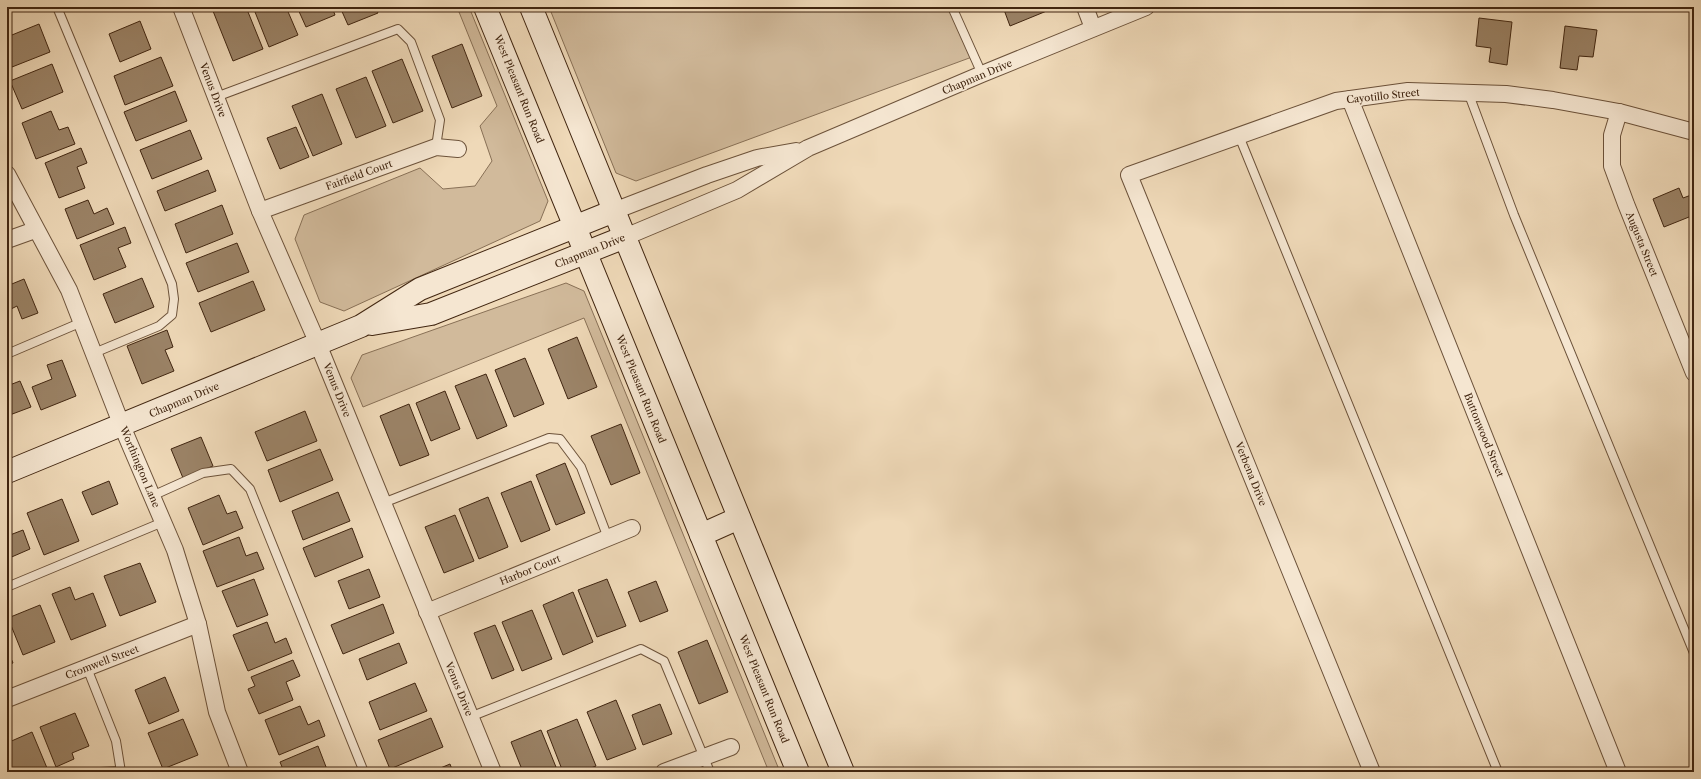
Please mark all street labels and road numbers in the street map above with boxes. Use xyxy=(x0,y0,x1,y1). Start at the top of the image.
street label: West Pleasant Run Road xyxy=(491,32,547,145)
street label: Chapman Drive xyxy=(940,56,1014,98)
street label: Venus Drive xyxy=(196,60,229,119)
street label: Cayotillo Street xyxy=(1346,86,1421,106)
street label: Fairfield Court xyxy=(324,157,395,193)
street label: Augusta Street xyxy=(1623,209,1661,279)
street label: Chapman Drive xyxy=(553,231,628,271)
street label: West Pleasant Run Road xyxy=(613,332,669,445)
street label: Venus Drive xyxy=(320,360,354,419)
street label: Chapman Drive xyxy=(147,379,221,421)
street label: Buttonwood Street xyxy=(1461,391,1507,479)
street label: Worthington Lane xyxy=(117,423,163,510)
street label: Verbena Drive xyxy=(1232,439,1270,508)
street label: Harbor Court xyxy=(498,552,563,588)
street label: West Pleasant Run Road xyxy=(736,632,792,745)
street label: Cromwell Street xyxy=(63,642,141,682)
street label: Venus Drive xyxy=(442,659,476,718)

